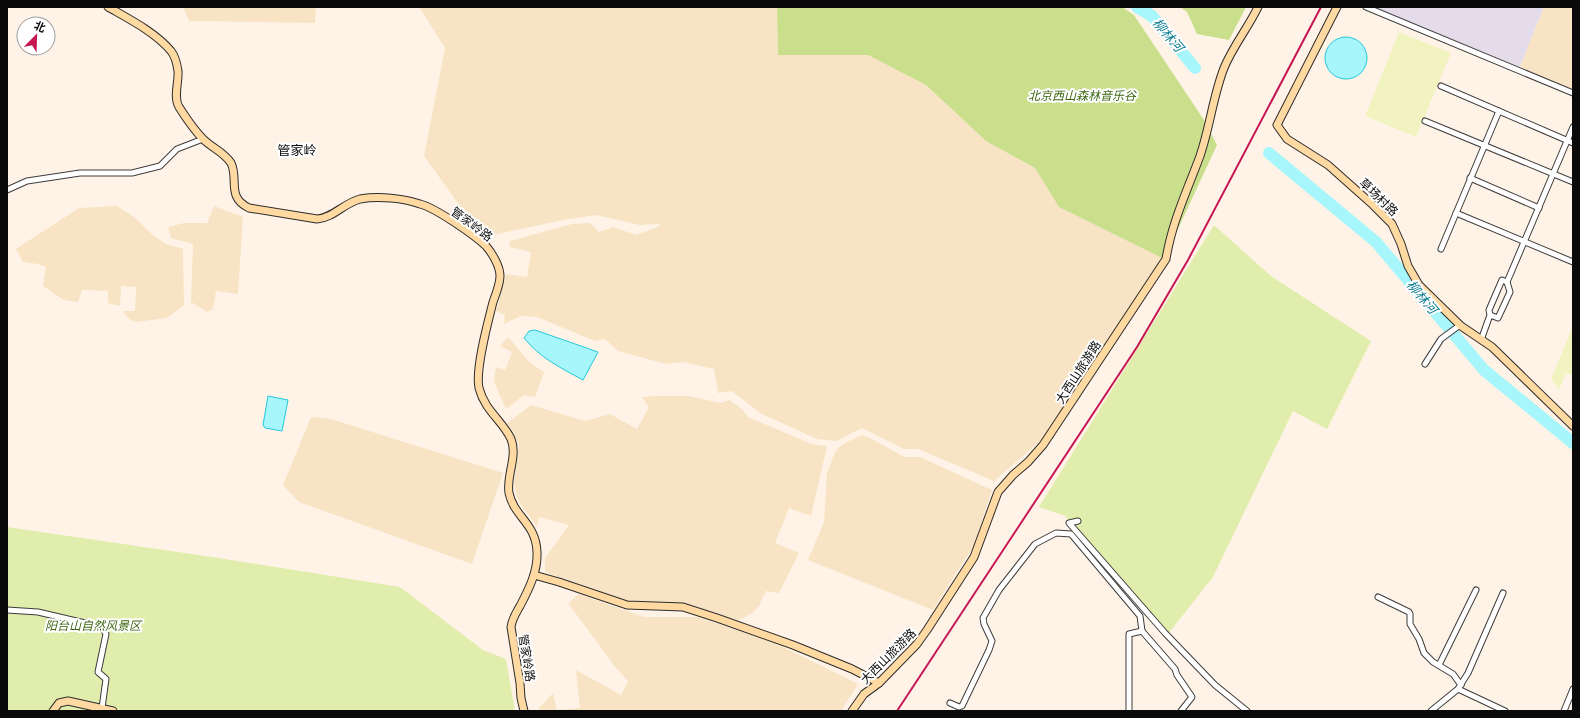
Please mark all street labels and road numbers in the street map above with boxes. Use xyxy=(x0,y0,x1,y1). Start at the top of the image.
street label: 草场村路 xyxy=(1357,175,1401,219)
street label: 管家岭路 xyxy=(448,204,496,244)
street label: 大西山旅游路 xyxy=(1052,338,1104,406)
street label: 大西山旅游路 xyxy=(857,625,919,687)
street label: 管家岭路 xyxy=(516,633,538,683)

